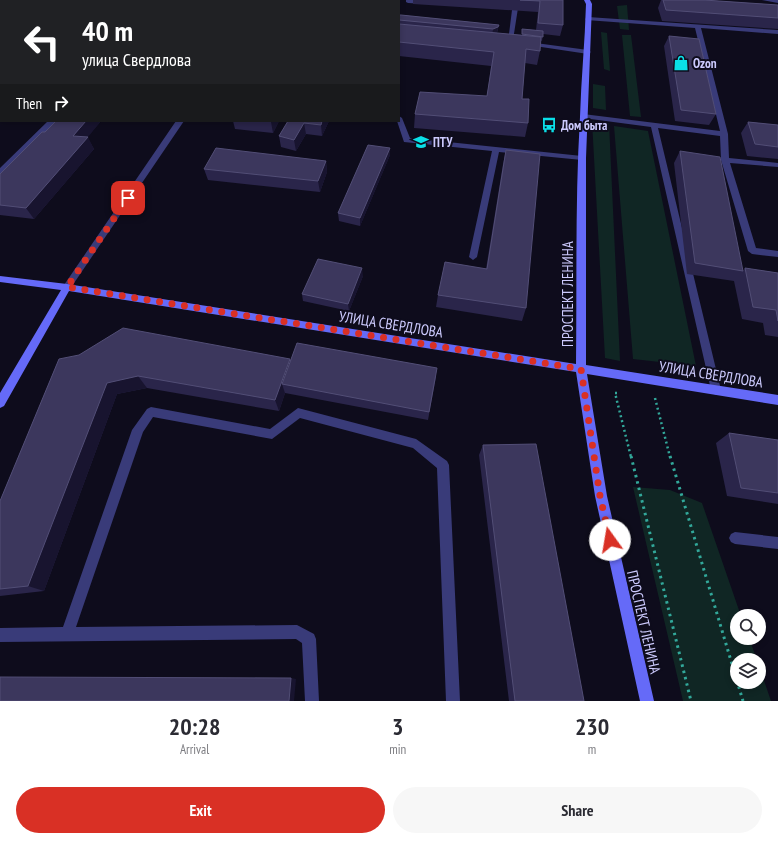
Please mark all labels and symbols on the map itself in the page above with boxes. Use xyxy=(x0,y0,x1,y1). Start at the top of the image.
shop icon: Ozon xyxy=(672,54,690,72)
place label: Ozon xyxy=(693,55,717,72)
bus stop icon: Дом быта xyxy=(540,116,558,134)
place label: Дом быта xyxy=(561,117,607,134)
school or university icon: ПТУ xyxy=(412,133,430,151)
place label: ПТУ xyxy=(433,134,453,151)
pin xyxy=(111,181,145,215)
street label: ПРОСПЕКТ ЛЕНИНА xyxy=(558,240,577,347)
street label: УЛИЦА СВЕРДЛОВА xyxy=(338,306,445,342)
street label: УЛИЦА СВЕРДЛОВА xyxy=(658,356,765,392)
position arrow xyxy=(589,519,631,561)
street label: ПРОСПЕКТ ЛЕНИНА xyxy=(623,568,665,677)

